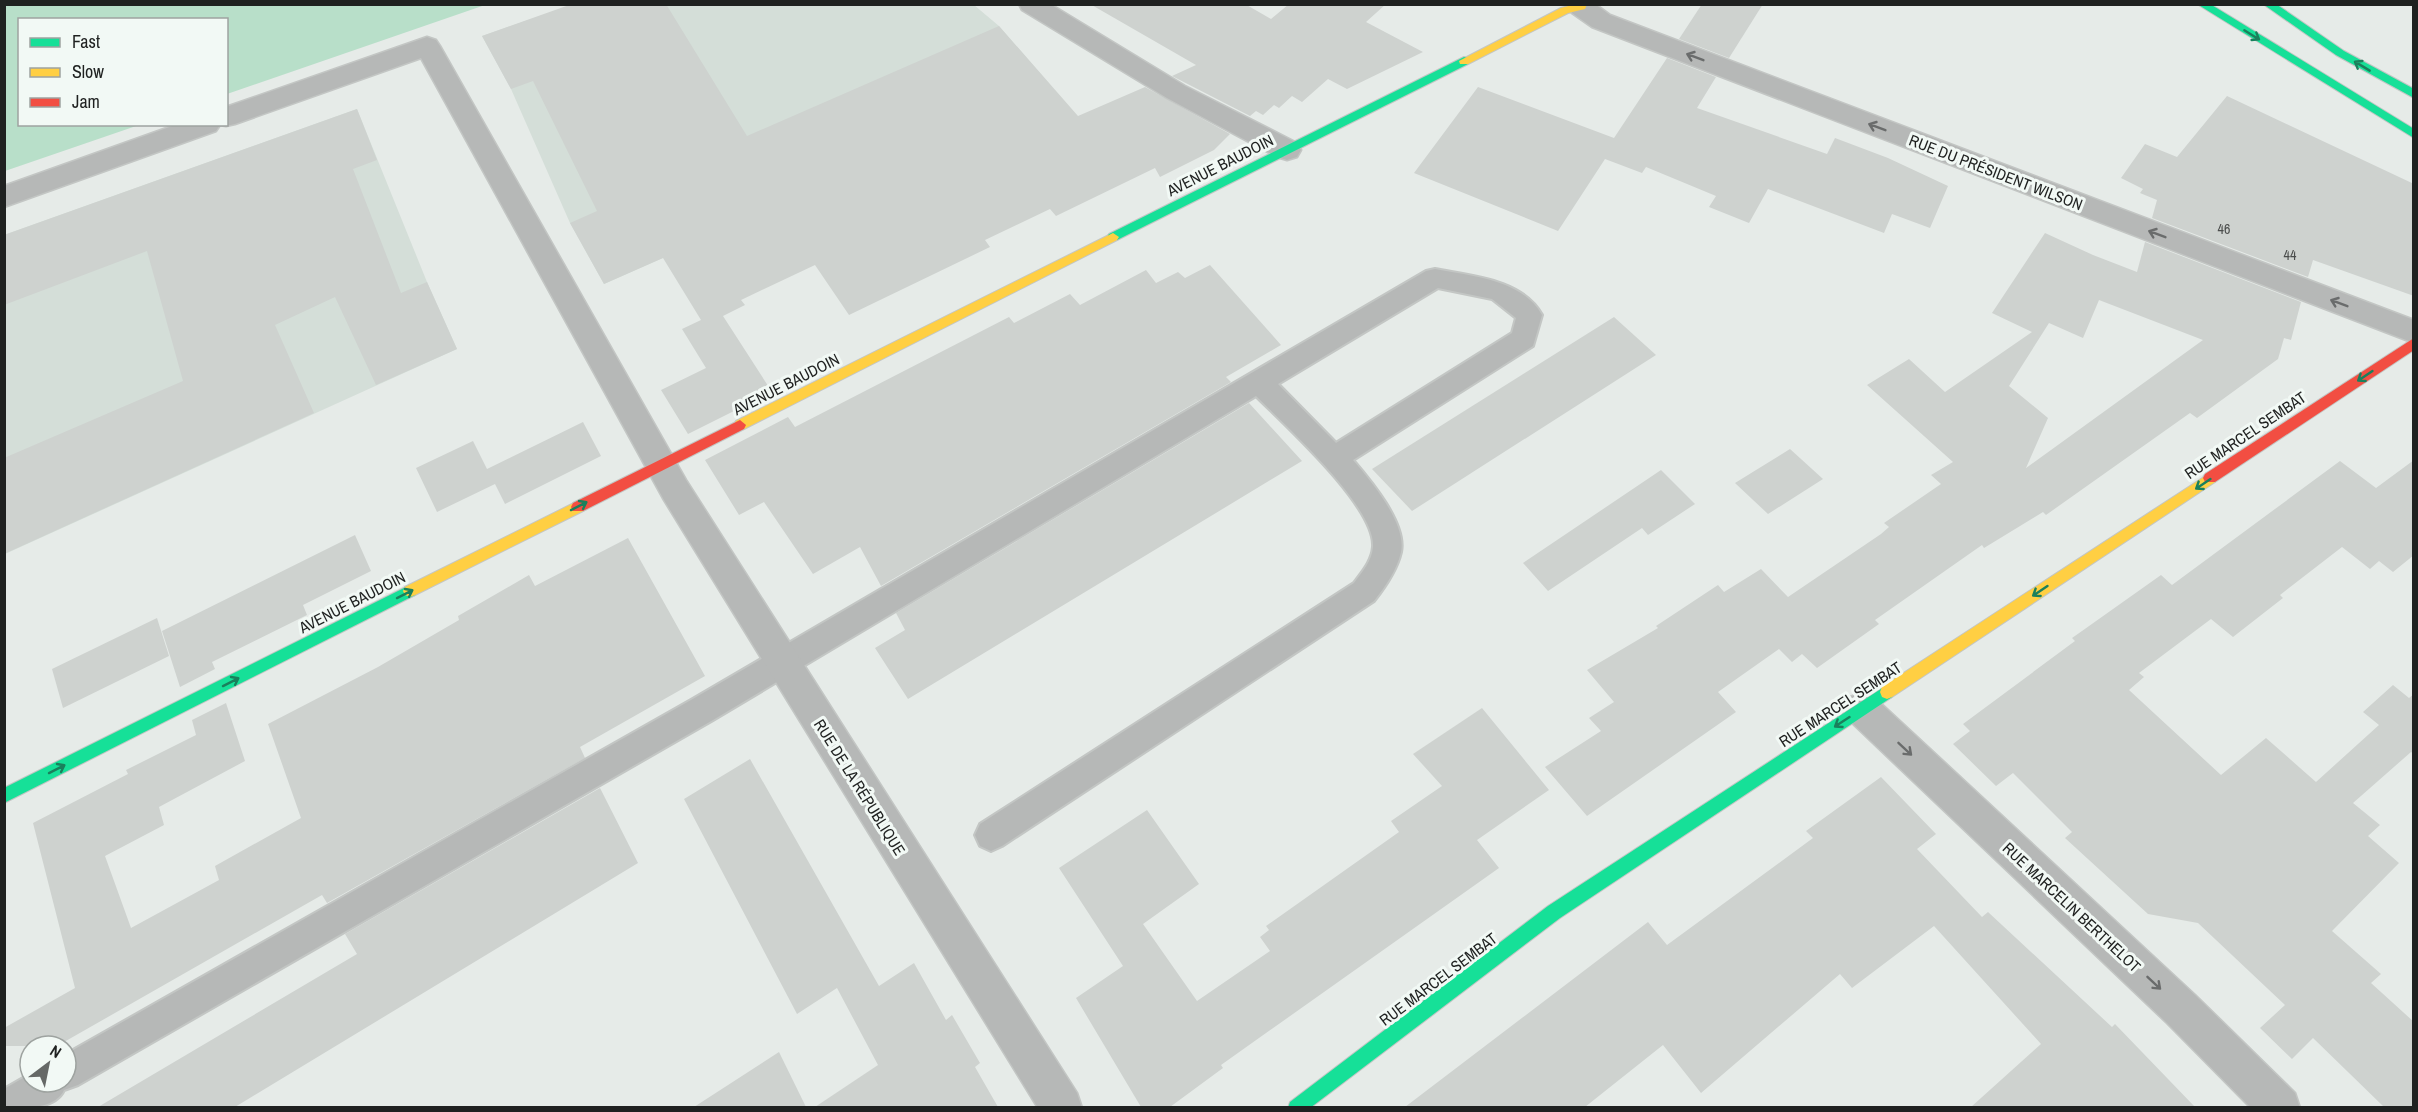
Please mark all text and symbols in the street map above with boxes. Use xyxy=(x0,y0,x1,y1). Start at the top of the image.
legend xyxy=(18,18,228,126)
one-way arrow xyxy=(2243,28,2260,41)
text: Fast xyxy=(72,29,100,54)
one-way arrow xyxy=(1686,51,1705,62)
text: Slow xyxy=(72,59,104,84)
one-way arrow xyxy=(2354,59,2371,71)
text: Jam xyxy=(72,89,100,114)
one-way arrow xyxy=(1868,121,1887,132)
street label: AVENUE BAUDOIN xyxy=(1162,129,1277,202)
street label: RUE DU PRÉSIDENT WILSON xyxy=(1906,129,2086,215)
house number: 46 xyxy=(2218,220,2230,238)
one-way arrow xyxy=(2148,228,2167,239)
house number: 44 xyxy=(2284,246,2297,264)
one-way arrow xyxy=(2330,297,2349,308)
street label: AVENUE BAUDOIN xyxy=(728,348,843,421)
one-way arrow xyxy=(2357,370,2374,382)
street label: RUE MARCEL SEMBAT xyxy=(2180,386,2310,484)
one-way arrow xyxy=(2194,477,2211,490)
one-way arrow xyxy=(570,500,588,512)
street label: AVENUE BAUDOIN xyxy=(294,566,409,639)
one-way arrow xyxy=(2032,585,2049,597)
one-way arrow xyxy=(396,588,414,599)
street label: RUE MARCEL SEMBAT xyxy=(1774,656,1906,752)
one-way arrow xyxy=(222,675,240,687)
street label: RUE DE LA RÉPUBLIQUE xyxy=(809,715,911,859)
one-way arrow xyxy=(1835,716,1851,728)
one-way arrow xyxy=(1897,742,1912,756)
one-way arrow xyxy=(47,763,65,775)
street label: RUE MARCELIN BERTHELOT xyxy=(1998,837,2146,977)
street label: RUE MARCEL SEMBAT xyxy=(1375,927,1501,1031)
one-way arrow xyxy=(2146,976,2161,990)
north arrow xyxy=(18,1034,78,1094)
text: N xyxy=(46,1039,66,1063)

